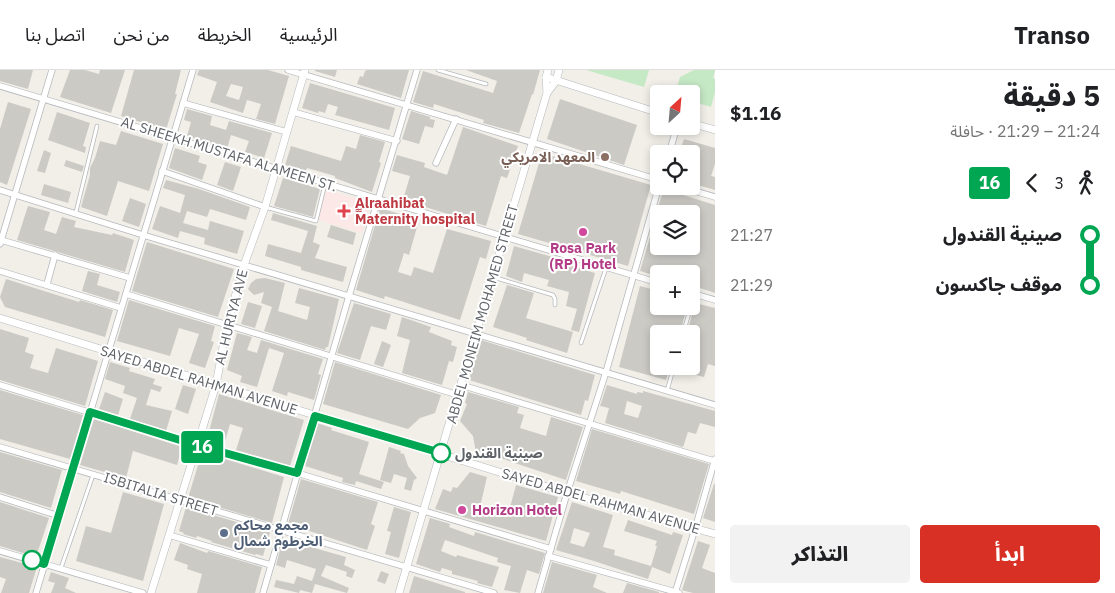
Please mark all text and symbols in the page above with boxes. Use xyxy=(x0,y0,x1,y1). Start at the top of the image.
text: Transo xyxy=(1014,19,1090,51)
text: اتصل بنا xyxy=(25,23,85,46)
text: من نحن xyxy=(113,23,170,46)
text: الخريطة xyxy=(198,23,252,46)
text: الرئيسية xyxy=(280,23,338,46)
text: 5 دقيقة xyxy=(1003,77,1100,114)
north arrow xyxy=(650,85,700,135)
map controls xyxy=(650,85,700,375)
text: $1.16 xyxy=(730,101,782,125)
street label: AL SHEEKH MUSTAFA ALAMEEN ST. xyxy=(119,113,339,195)
text: 21:24 – 21:29 · حافلة xyxy=(950,121,1100,141)
button: locate xyxy=(650,145,700,195)
place label: المعهد الامريكي xyxy=(501,148,595,168)
marker: المعهد الامريكي xyxy=(599,151,611,163)
icon: back xyxy=(1018,169,1046,197)
icon: walk xyxy=(1072,169,1100,197)
text: 16 xyxy=(979,171,1000,194)
text: 3 xyxy=(1054,173,1064,193)
place label: ِِAِِlraahibat Maternity hospital xyxy=(355,194,475,228)
street label: ABDEL MONEIM MOHAMED STREET xyxy=(442,202,522,426)
marker: ِِAِِlraahibat Maternity hospital xyxy=(337,204,351,218)
button: layers xyxy=(650,205,700,255)
text: صينية القندول xyxy=(943,222,1062,246)
text: 21:27 xyxy=(730,225,773,245)
marker: Rosa Park (RP) Hotel xyxy=(577,226,589,238)
place label: Rosa Park (RP) Hotel xyxy=(550,239,617,273)
button: + xyxy=(650,265,700,315)
street label: AL HURIYA AVE xyxy=(210,267,252,367)
text: موقف جاكسون xyxy=(936,272,1062,296)
text: 21:29 xyxy=(730,275,773,295)
button: − xyxy=(650,325,700,375)
street label: SAYED ABDEL RAHMAN AVENUE xyxy=(98,341,300,419)
line badge: 16 xyxy=(180,431,224,463)
text: 16 xyxy=(191,435,213,458)
marker: صينية القندول xyxy=(431,443,451,463)
place label: صينية القندول xyxy=(455,444,543,462)
street label: SAYED ABDEL RAHMAN AVENUE xyxy=(500,464,702,538)
street label: ISBITALIA STREET xyxy=(102,468,220,520)
place label: Horizon Hotel xyxy=(472,501,562,519)
marker: Horizon Hotel xyxy=(456,504,468,516)
place label: مجمع محاكم الخرطوم شمال xyxy=(234,516,323,552)
button: التذاكر xyxy=(730,525,910,583)
button: ابدأ xyxy=(920,525,1100,583)
marker: مجمع محاكم الخرطوم شمال xyxy=(218,527,230,539)
unlabelled marker xyxy=(22,550,42,570)

